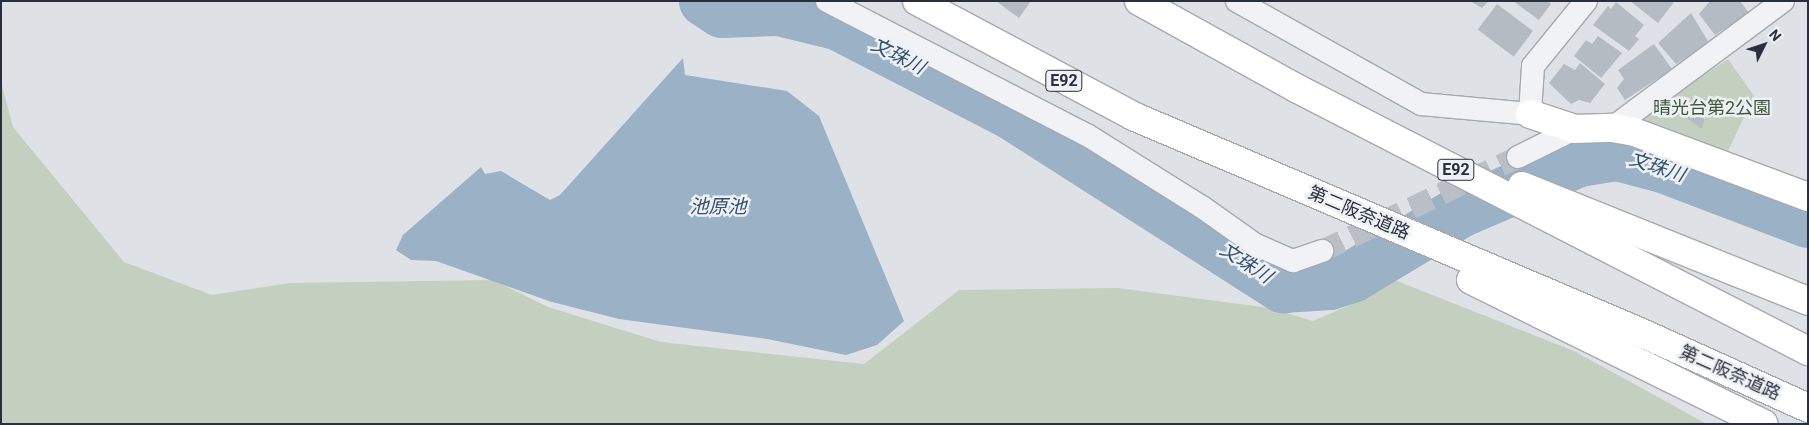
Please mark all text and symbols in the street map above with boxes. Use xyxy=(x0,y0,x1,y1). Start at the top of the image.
north arrow xyxy=(1739,20,1789,70)
text: N xyxy=(1766,26,1785,44)
water label: 文珠川 xyxy=(867,33,929,79)
road number: E92 xyxy=(1045,68,1083,94)
park label: 晴光台第2公園 xyxy=(1653,97,1771,119)
water label: 文珠川 xyxy=(1626,147,1688,187)
road number: E92 xyxy=(1437,156,1475,184)
street label: 第二阪奈道路 xyxy=(1305,182,1413,244)
water label: 池原池 xyxy=(690,196,746,218)
water label: 文珠川 xyxy=(1216,238,1276,288)
street label: 第二阪奈道路 xyxy=(1676,341,1784,405)

